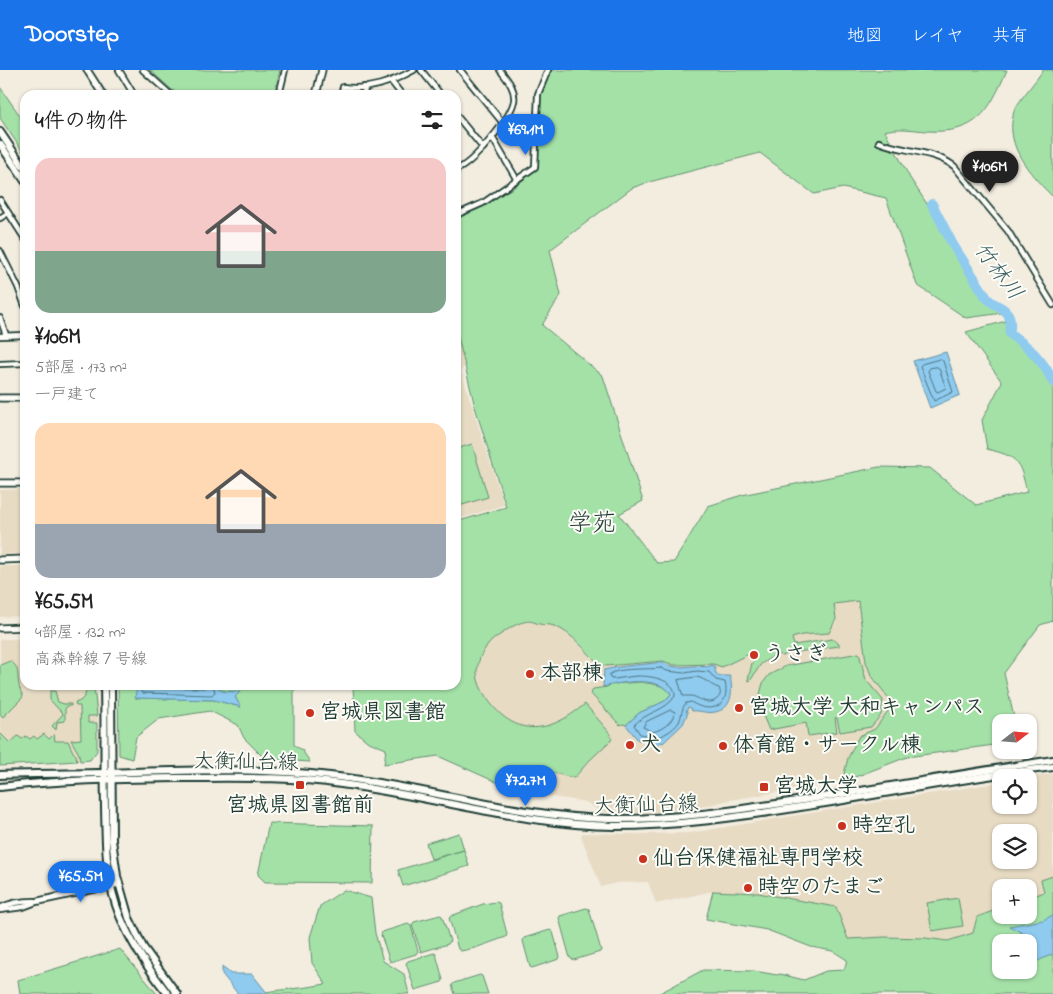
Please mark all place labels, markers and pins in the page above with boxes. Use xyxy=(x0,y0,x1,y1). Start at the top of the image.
pin: ¥69.1M xyxy=(485,114,567,156)
pin: ¥106M xyxy=(955,150,1025,193)
place label: うさぎ xyxy=(764,640,827,670)
marker: うさぎ xyxy=(748,649,760,661)
place label: 本部棟 xyxy=(540,659,603,689)
marker: 本部棟 xyxy=(524,668,536,680)
place label: 宮城大学 大和キャンパス xyxy=(749,693,984,723)
place label: 宮城県図書館 xyxy=(320,698,446,728)
marker: 宮城大学 大和キャンパス xyxy=(733,702,745,714)
marker: 宮城県図書館 xyxy=(304,707,316,719)
place label: 犬 xyxy=(640,730,661,760)
place label: 体育館・サークル棟 xyxy=(733,731,921,761)
marker: 犬 xyxy=(624,739,636,751)
marker: 体育館・サークル棟 xyxy=(717,740,729,752)
pin: ¥72.7M xyxy=(485,764,567,807)
place label: 宮城大学 xyxy=(774,772,858,802)
marker: 宮城県図書館前 xyxy=(294,779,306,791)
marker: 宮城大学 xyxy=(758,781,770,793)
place label: 宮城県図書館前 xyxy=(227,791,374,821)
place label: 時空孔 xyxy=(852,811,915,841)
marker: 時空孔 xyxy=(836,820,848,832)
place label: 仙台保健福祉専門学校 xyxy=(653,844,863,874)
marker: 仙台保健福祉専門学校 xyxy=(637,853,649,865)
pin: ¥65.5M xyxy=(40,860,122,903)
place label: 時空のたまご xyxy=(758,873,884,903)
marker: 時空のたまご xyxy=(742,882,754,894)

